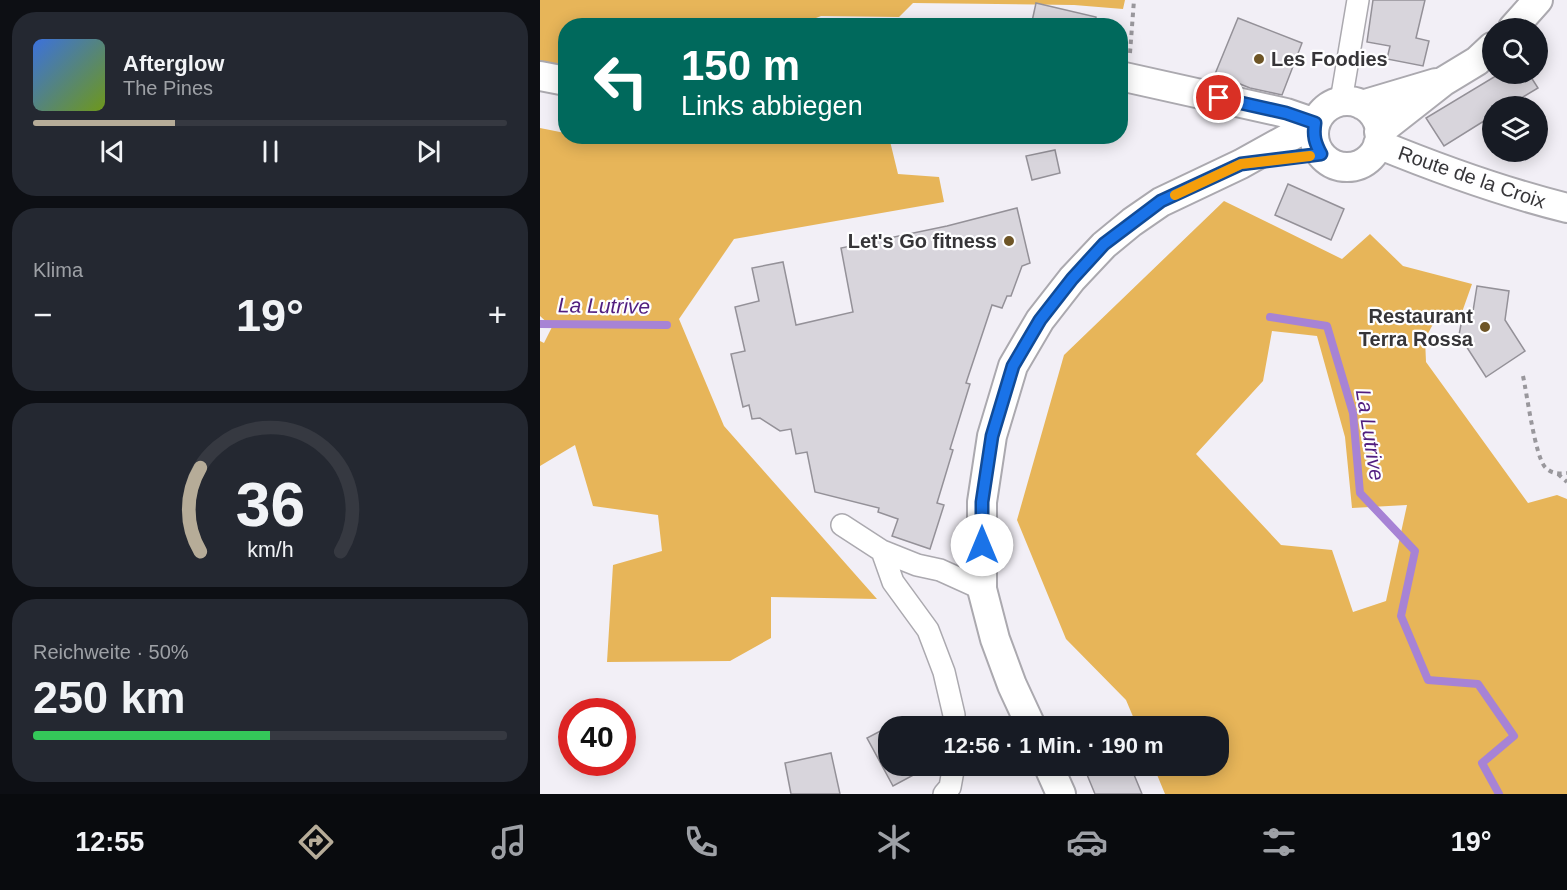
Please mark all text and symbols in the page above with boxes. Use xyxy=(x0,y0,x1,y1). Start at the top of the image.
map controls xyxy=(1482,18,1548,162)
button: search xyxy=(1482,18,1548,84)
icon: left xyxy=(582,42,660,120)
text: 150 m xyxy=(681,42,800,89)
place label: Les Foodies xyxy=(1271,48,1388,70)
text: Afterglow xyxy=(123,51,224,76)
marker: Les Foodies xyxy=(1252,52,1266,66)
pin xyxy=(1193,72,1244,123)
text: The Pines xyxy=(123,77,213,99)
icon: arrive xyxy=(1202,81,1235,114)
text: Links abbiegen xyxy=(681,91,863,121)
button: layers xyxy=(1482,96,1548,162)
icon: previous xyxy=(96,135,129,168)
icon: pause xyxy=(254,135,287,168)
icon: next xyxy=(412,135,445,168)
street label: Route de la Croix xyxy=(1395,141,1549,213)
place label: Let's Go fitness xyxy=(848,230,997,252)
marker: Let's Go fitness xyxy=(1002,234,1016,248)
text: Klima xyxy=(33,259,83,281)
text: 19° xyxy=(236,290,304,341)
water label: La Lutrive xyxy=(558,293,650,318)
text: − xyxy=(33,296,52,333)
text: + xyxy=(488,296,507,333)
place label: Restaurant Terra Rossa xyxy=(1359,305,1474,350)
marker: Restaurant Terra Rossa xyxy=(1478,320,1492,334)
water label: La Lutrive xyxy=(1352,388,1389,482)
text: 36 xyxy=(235,470,305,539)
position arrow xyxy=(950,513,1014,577)
text: km/h xyxy=(247,538,293,562)
text: Reichweite · 50% xyxy=(33,641,189,663)
text: 250 km xyxy=(33,672,186,723)
speed limit sign: 40 xyxy=(558,698,636,776)
text: 12:56 · 1 Min. · 190 m xyxy=(943,733,1164,758)
icon: directions xyxy=(295,821,337,863)
icon: music xyxy=(488,821,530,863)
icon: phone xyxy=(680,821,722,863)
icon: climate xyxy=(873,821,915,863)
icon: car xyxy=(1066,821,1108,863)
icon: filters xyxy=(1258,821,1300,863)
text: 12:55 xyxy=(75,827,144,857)
text: 19° xyxy=(1451,827,1492,857)

